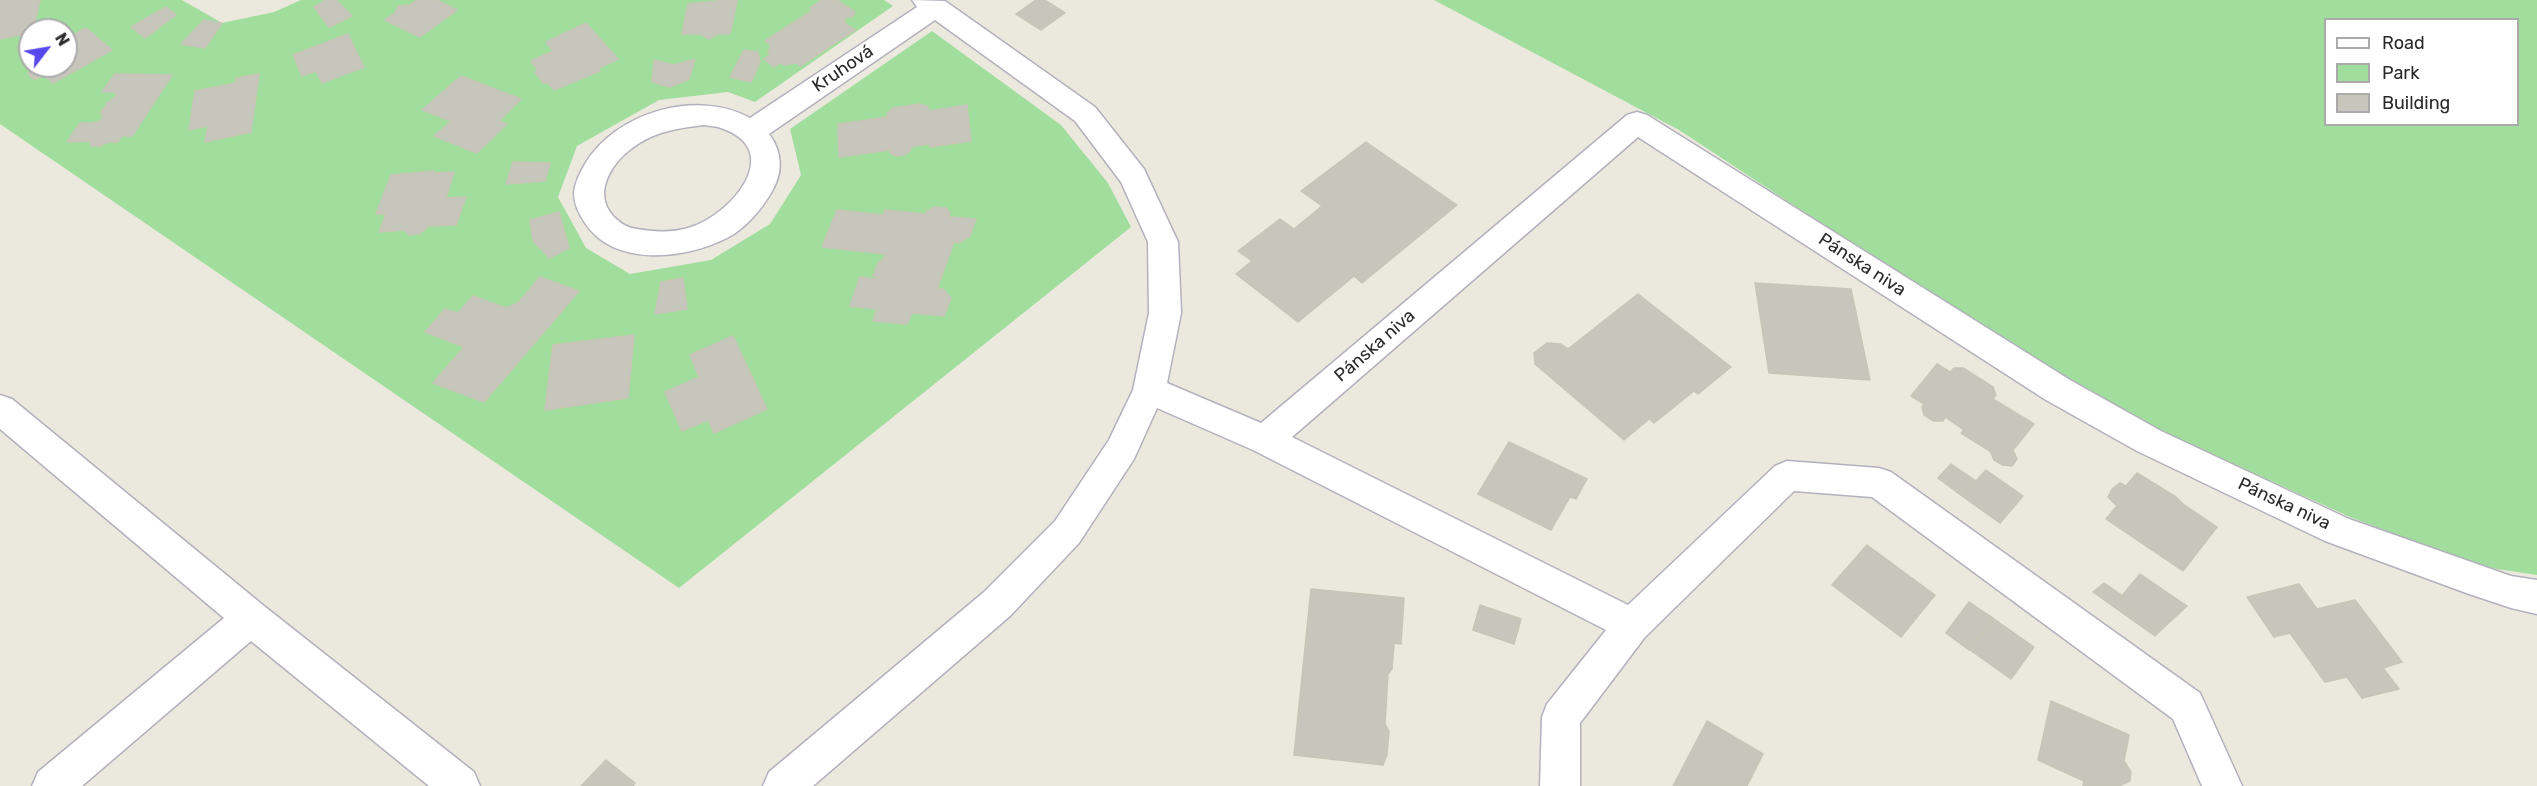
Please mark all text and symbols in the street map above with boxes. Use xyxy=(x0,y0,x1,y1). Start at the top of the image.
north arrow xyxy=(18,18,78,78)
legend xyxy=(2324,18,2519,126)
text: N xyxy=(51,30,73,49)
text: Road xyxy=(2382,32,2425,54)
street label: Kruhová xyxy=(808,41,878,97)
text: Park xyxy=(2382,62,2419,84)
text: Building xyxy=(2382,92,2450,114)
street label: Pánska niva xyxy=(1814,229,1910,301)
street label: Pánska niva xyxy=(1330,305,1420,387)
street label: Pánska niva xyxy=(2234,473,2334,535)

